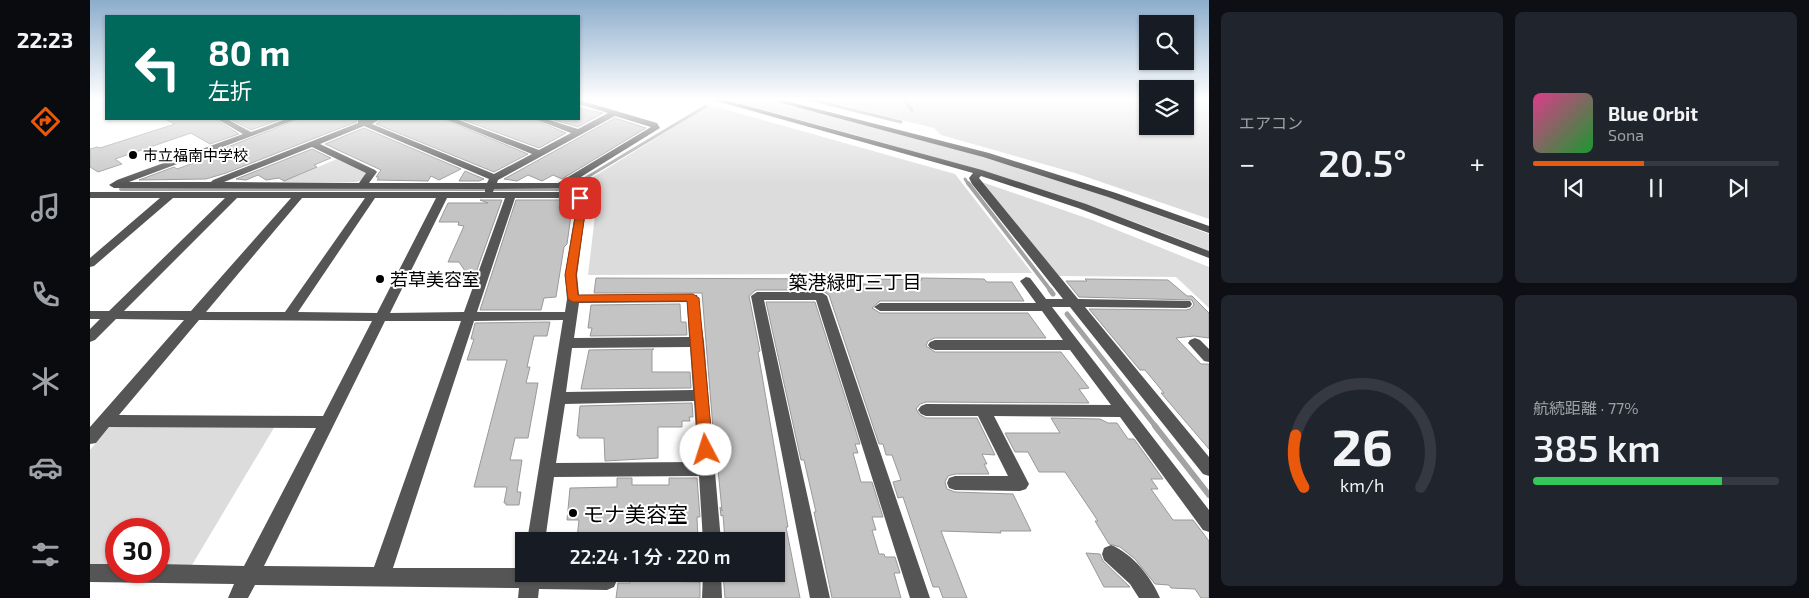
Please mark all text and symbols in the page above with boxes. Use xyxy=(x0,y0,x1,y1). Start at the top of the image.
map controls xyxy=(1139,15,1194,135)
button: search xyxy=(1139,15,1194,70)
text: 22:23 xyxy=(17,26,73,52)
text: 80 m xyxy=(208,31,290,73)
icon: left xyxy=(125,35,190,100)
text: 左折 xyxy=(208,77,252,103)
button: layers xyxy=(1139,80,1194,135)
text: Blue Orbit xyxy=(1608,102,1698,125)
icon: directions xyxy=(28,104,63,139)
text: エアコン xyxy=(1239,113,1303,132)
text: Sona xyxy=(1608,125,1644,144)
text: 20.5° xyxy=(1318,139,1407,185)
place label: 市立福南中学校 xyxy=(143,146,248,164)
text: − xyxy=(1239,146,1255,180)
text: + xyxy=(1470,146,1485,180)
marker: 市立福南中学校 xyxy=(127,149,139,161)
icon: previous xyxy=(1560,174,1588,202)
icon: pause xyxy=(1642,174,1670,202)
icon: next xyxy=(1724,174,1752,202)
pin xyxy=(559,177,601,219)
icon: arrive xyxy=(566,184,594,212)
icon: music xyxy=(28,190,63,225)
place label: 若草美容室 xyxy=(390,268,480,290)
district label: 築港緑町三丁目 xyxy=(788,270,922,293)
marker: 若草美容室 xyxy=(374,273,386,285)
icon: phone xyxy=(28,277,63,312)
icon: climate xyxy=(28,364,63,399)
text: 航続距離 · 77% xyxy=(1533,398,1639,417)
text: 26 xyxy=(1332,414,1392,476)
position arrow xyxy=(679,423,731,475)
text: 385 km xyxy=(1533,424,1661,470)
icon: car xyxy=(28,450,63,485)
text: km/h xyxy=(1340,474,1384,496)
place label: モナ美容室 xyxy=(583,501,688,526)
marker: モナ美容室 xyxy=(567,507,579,519)
speed limit sign: 30 xyxy=(105,518,170,583)
icon: filters xyxy=(28,537,63,572)
text: 22:24 · 1 分 · 220 m xyxy=(570,545,730,568)

